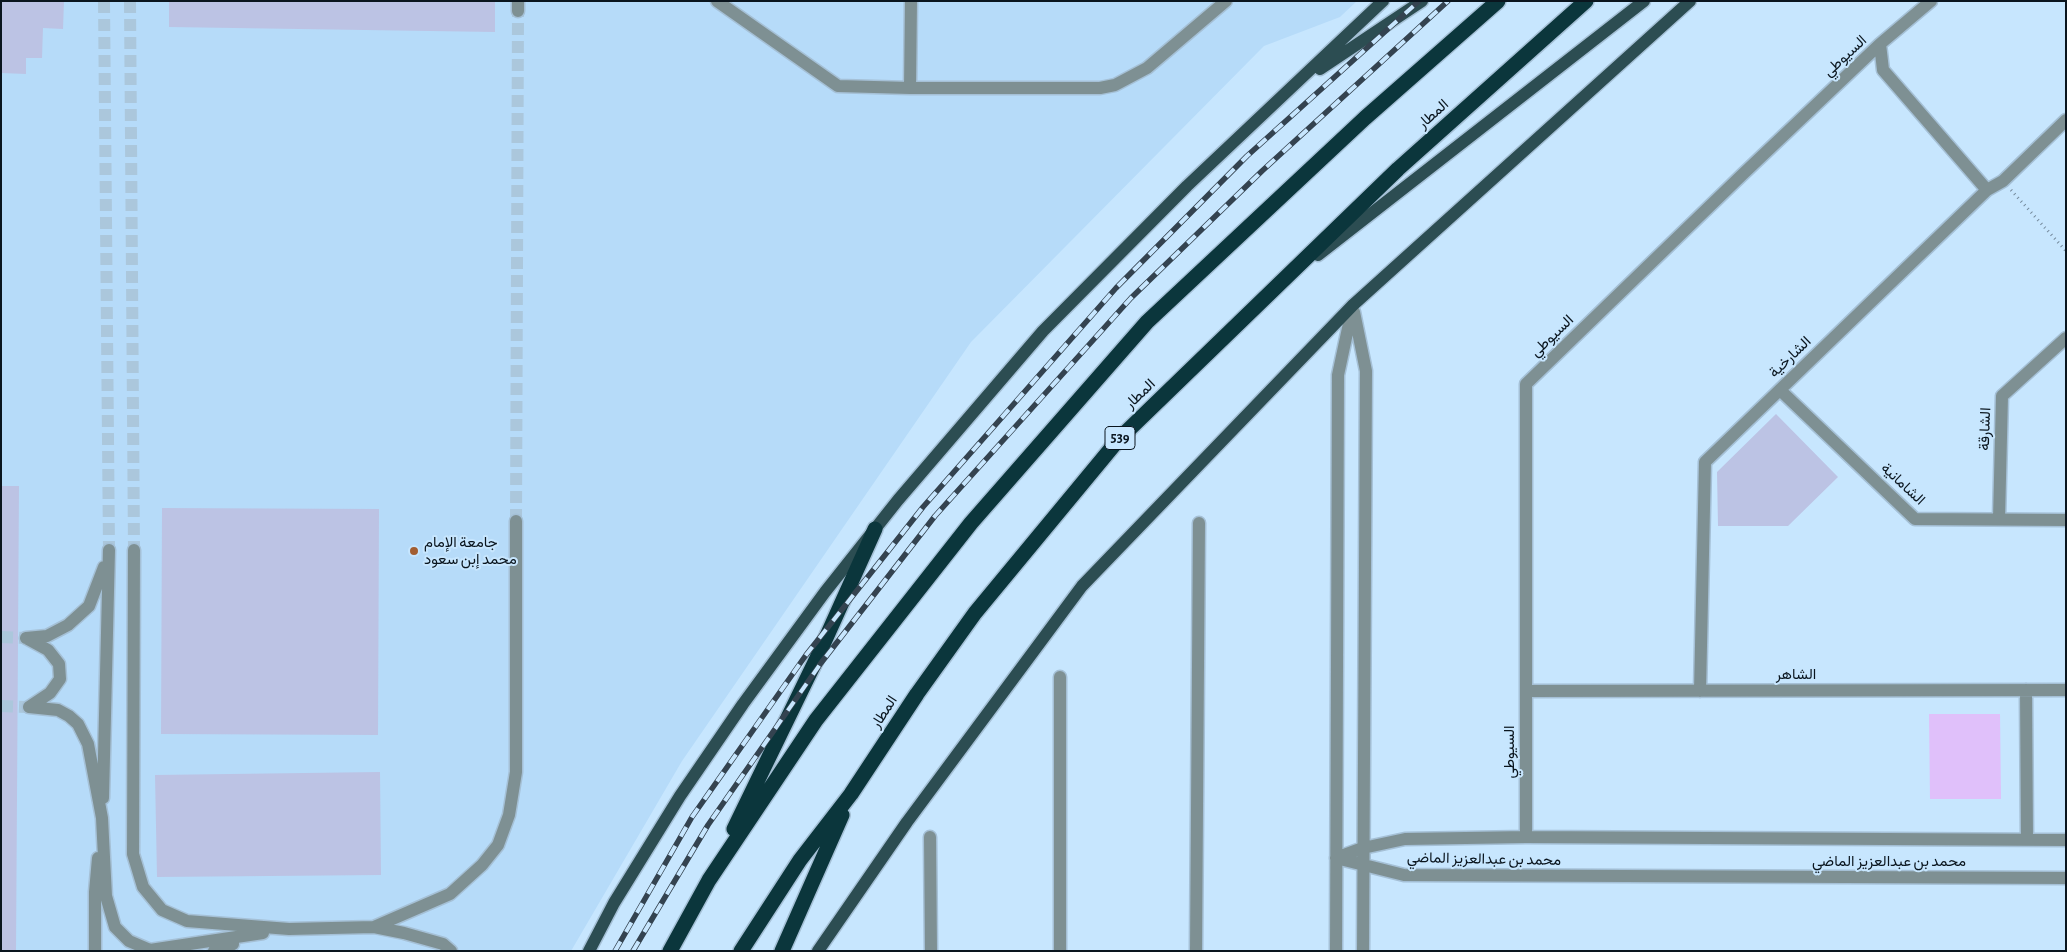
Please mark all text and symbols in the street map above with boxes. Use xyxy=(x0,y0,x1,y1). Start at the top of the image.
street label: السيوطي xyxy=(1820,31,1870,81)
street label: المطار xyxy=(1414,95,1452,133)
street label: السيوطي xyxy=(1527,311,1577,361)
street label: الشارخية xyxy=(1765,333,1815,381)
street label: المطار xyxy=(1121,375,1159,413)
street label: الشارقة xyxy=(1975,407,1995,451)
road number: 539 xyxy=(1105,426,1135,449)
street label: الشامانية xyxy=(1877,459,1929,509)
place label: جامعة الإمام محمد إبن سعود xyxy=(424,533,517,568)
marker: جامعة الإمام محمد إبن سعود xyxy=(408,545,420,557)
street label: الشاهر xyxy=(1776,665,1816,683)
street label: المطار xyxy=(867,692,901,732)
street label: السيوطي xyxy=(1500,726,1518,778)
street label: محمد بن عبدالعزيز الماضي xyxy=(1407,849,1561,869)
street label: محمد بن عبدالعزيز الماضي xyxy=(1812,852,1966,870)

